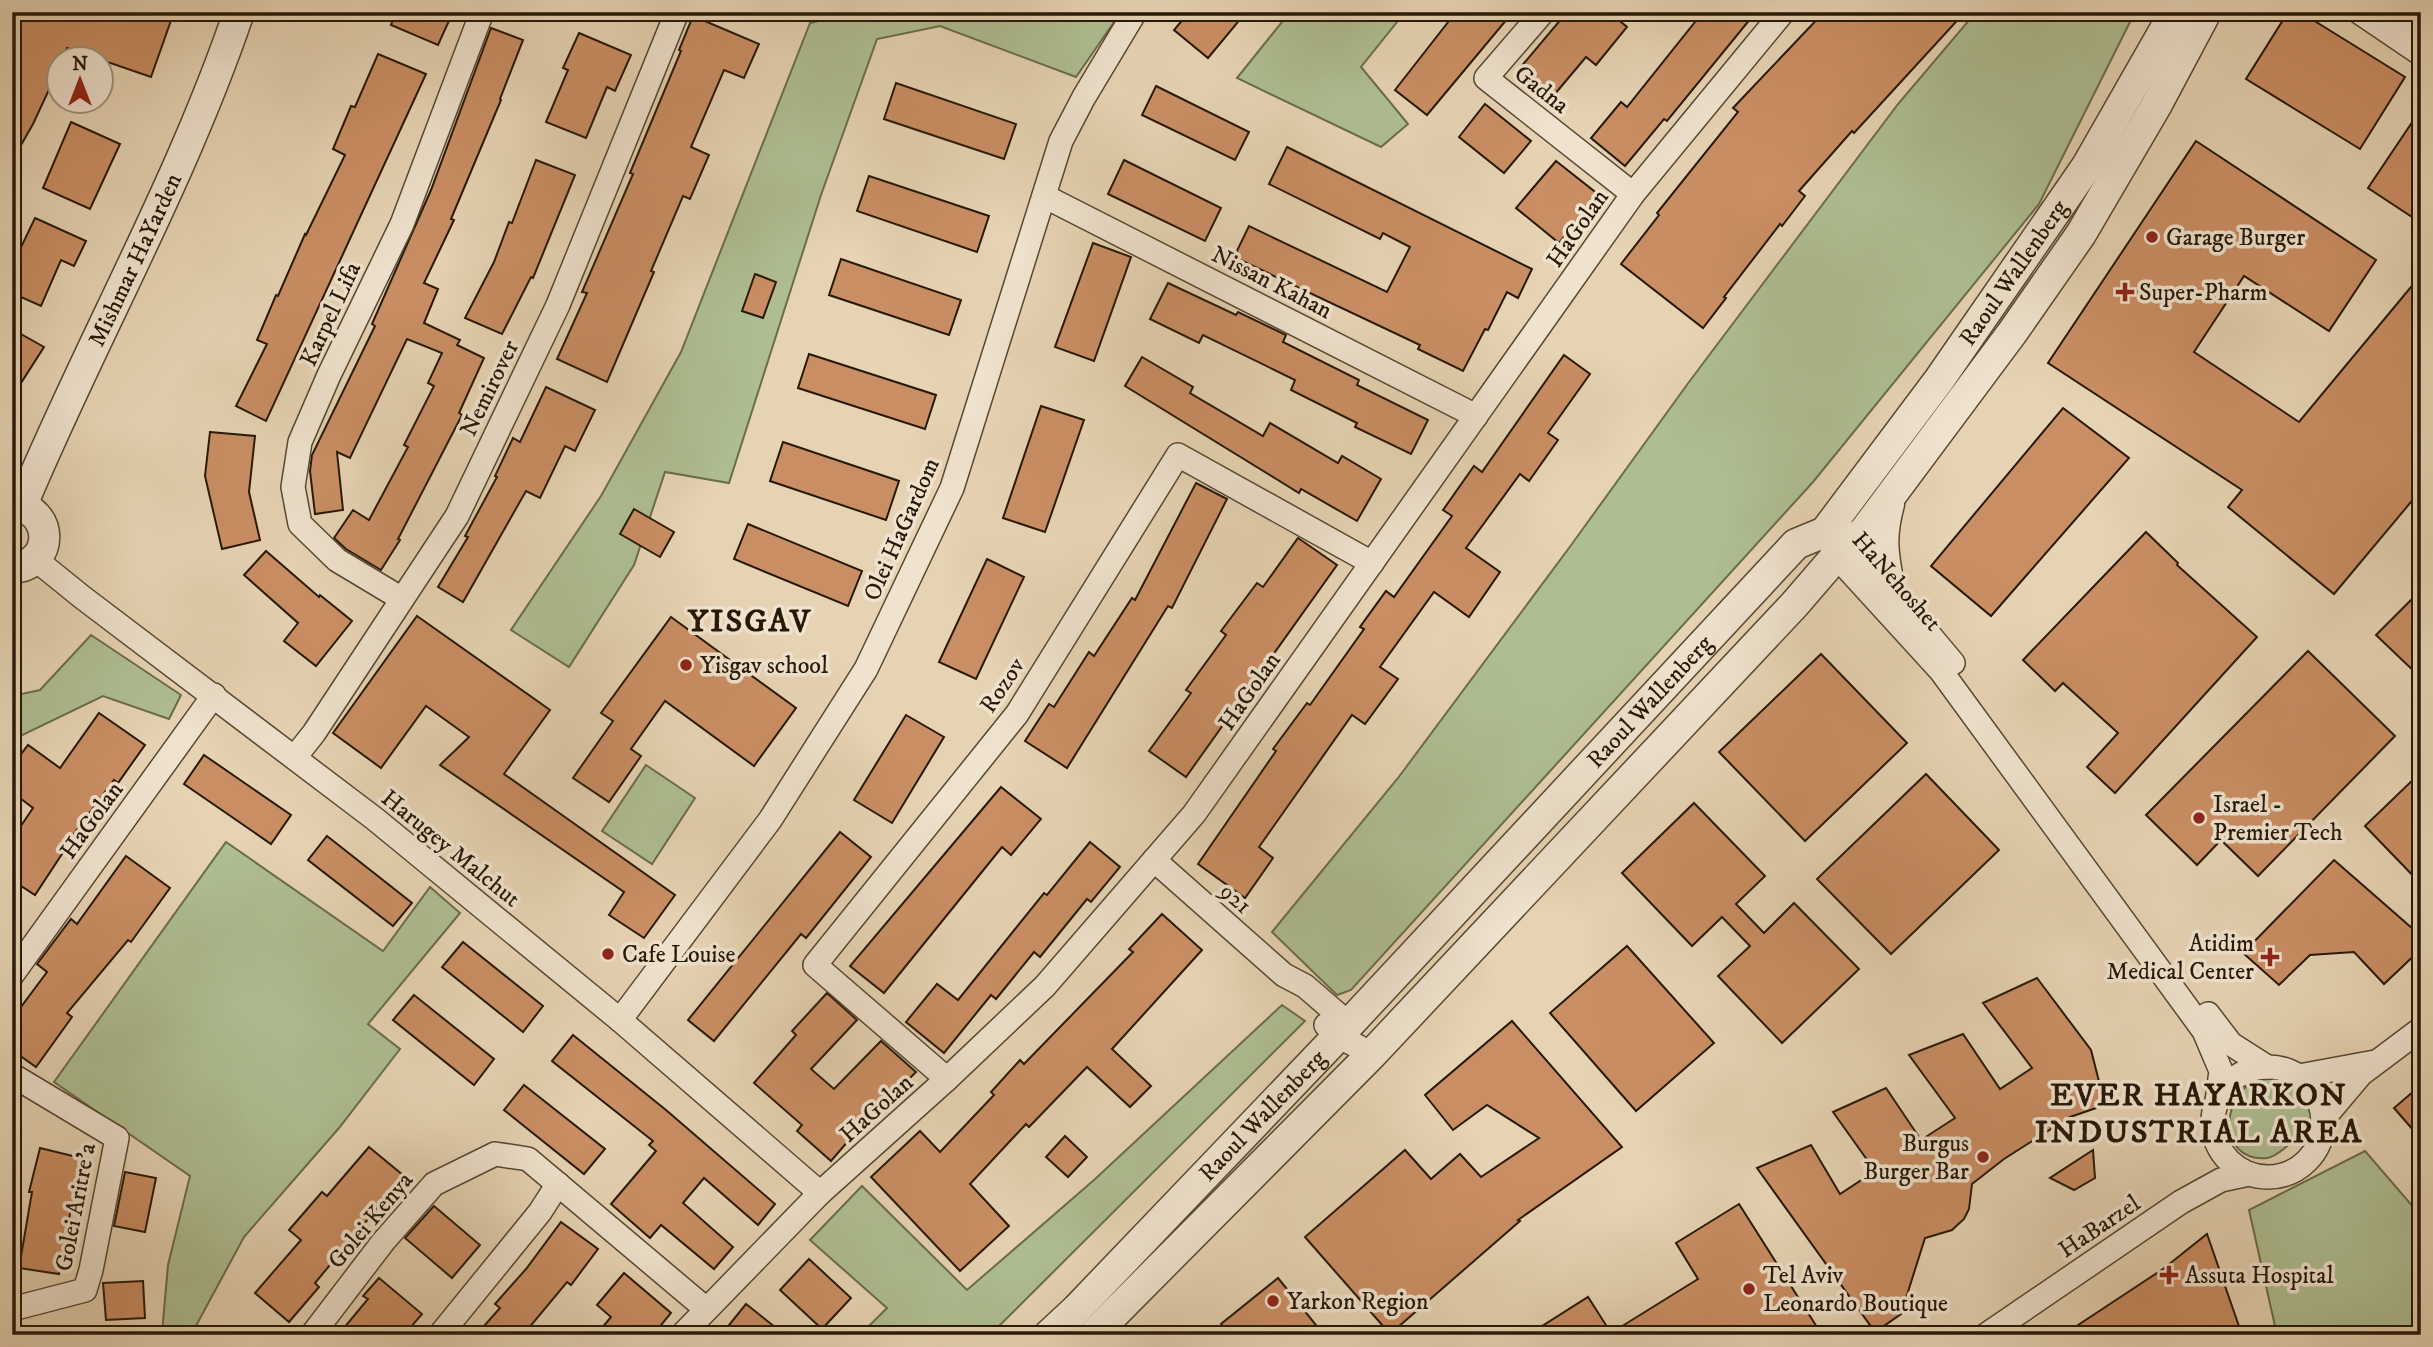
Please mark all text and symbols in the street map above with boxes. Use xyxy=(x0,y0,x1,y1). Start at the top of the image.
north arrow xyxy=(46,46,116,116)
text: N xyxy=(72,53,88,76)
street label: Gadna xyxy=(1508,59,1576,121)
street label: Mishmar HaYarden xyxy=(82,168,189,352)
street label: HaGolan xyxy=(1540,183,1616,273)
street label: Raoul Wallenberg xyxy=(1953,194,2075,352)
place label: Garage Burger xyxy=(2166,223,2305,253)
marker: Garage Burger xyxy=(2144,229,2160,245)
street label: Nissan Kahan xyxy=(1206,240,1337,326)
street label: Karpel Lifa xyxy=(294,257,368,371)
place label: Super-Pharm xyxy=(2139,278,2268,308)
marker: Super-Pharm xyxy=(2117,284,2133,300)
street label: Nemirover xyxy=(454,335,526,441)
street label: Olei HaGardom xyxy=(857,453,947,605)
street label: HaNehoshet xyxy=(1845,526,1948,638)
district label: YISGAV xyxy=(687,602,812,642)
street label: Raoul Wallenberg xyxy=(1581,629,1720,775)
street label: HaGolan xyxy=(1212,646,1288,736)
place label: Yisgav school xyxy=(700,651,829,681)
street label: Rozov xyxy=(974,652,1032,719)
marker: Yisgav school xyxy=(678,657,694,673)
street label: HaGolan xyxy=(54,776,130,865)
street label: Harugey Malchut xyxy=(375,784,526,914)
place label: Israel - Premier Tech xyxy=(2213,790,2343,848)
marker: Israel - Premier Tech xyxy=(2191,810,2207,826)
street label: 921 xyxy=(1212,876,1257,921)
place label: Atidim Medical Center xyxy=(2107,929,2254,987)
place label: Cafe Louise xyxy=(622,940,736,970)
marker: Cafe Louise xyxy=(600,946,616,962)
marker: Atidim Medical Center xyxy=(2260,947,2280,967)
street label: Raoul Wallenberg xyxy=(1193,1044,1333,1188)
street label: HaGolan xyxy=(834,1068,920,1150)
district label: EVER HAYARKON INDUSTRIAL AREA xyxy=(2035,1076,2363,1153)
place label: Burgus Burger Bar xyxy=(1863,1129,1969,1187)
street label: Golei Aritre'a xyxy=(49,1140,103,1274)
marker: Burgus Burger Bar xyxy=(1975,1149,1991,1165)
street label: Golei Kenya xyxy=(322,1165,420,1275)
street label: HaBarzel xyxy=(2053,1188,2147,1265)
place label: Tel Aviv Leonardo Boutique xyxy=(1763,1261,1948,1319)
place label: Assuta Hospital xyxy=(2185,1261,2334,1291)
marker: Assuta Hospital xyxy=(2159,1265,2179,1285)
marker: Tel Aviv Leonardo Boutique xyxy=(1741,1281,1757,1297)
place label: Yarkon Region xyxy=(1287,1287,1429,1317)
marker: Yarkon Region xyxy=(1265,1293,1281,1309)

